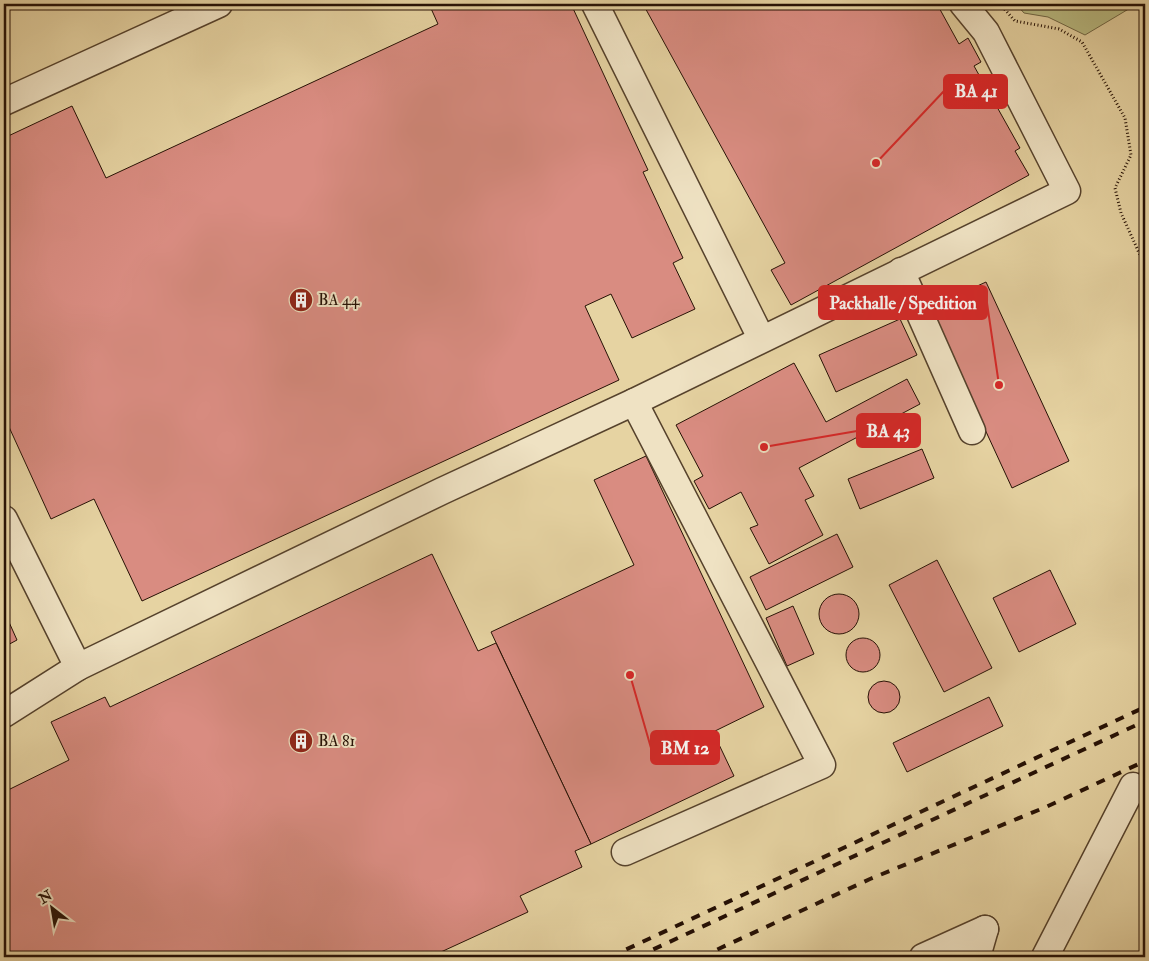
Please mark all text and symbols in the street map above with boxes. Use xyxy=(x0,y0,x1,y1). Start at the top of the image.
callout: BA 41 xyxy=(944,75,1007,108)
text: BA 41 xyxy=(954,80,998,103)
callout: Packhalle / Spedition xyxy=(819,286,987,319)
building icon: BA 44 xyxy=(288,287,314,313)
place label: BA 44 xyxy=(318,290,361,310)
text: Packhalle / Spedition xyxy=(829,292,978,315)
callout: BA 43 xyxy=(857,414,920,447)
text: BA 43 xyxy=(866,420,910,443)
building icon: BA 81 xyxy=(288,728,314,754)
place label: BA 81 xyxy=(318,731,355,751)
callout: BM 12 xyxy=(651,731,719,764)
text: BM 12 xyxy=(661,737,709,760)
north arrow xyxy=(28,884,78,934)
text: N xyxy=(35,887,56,908)

